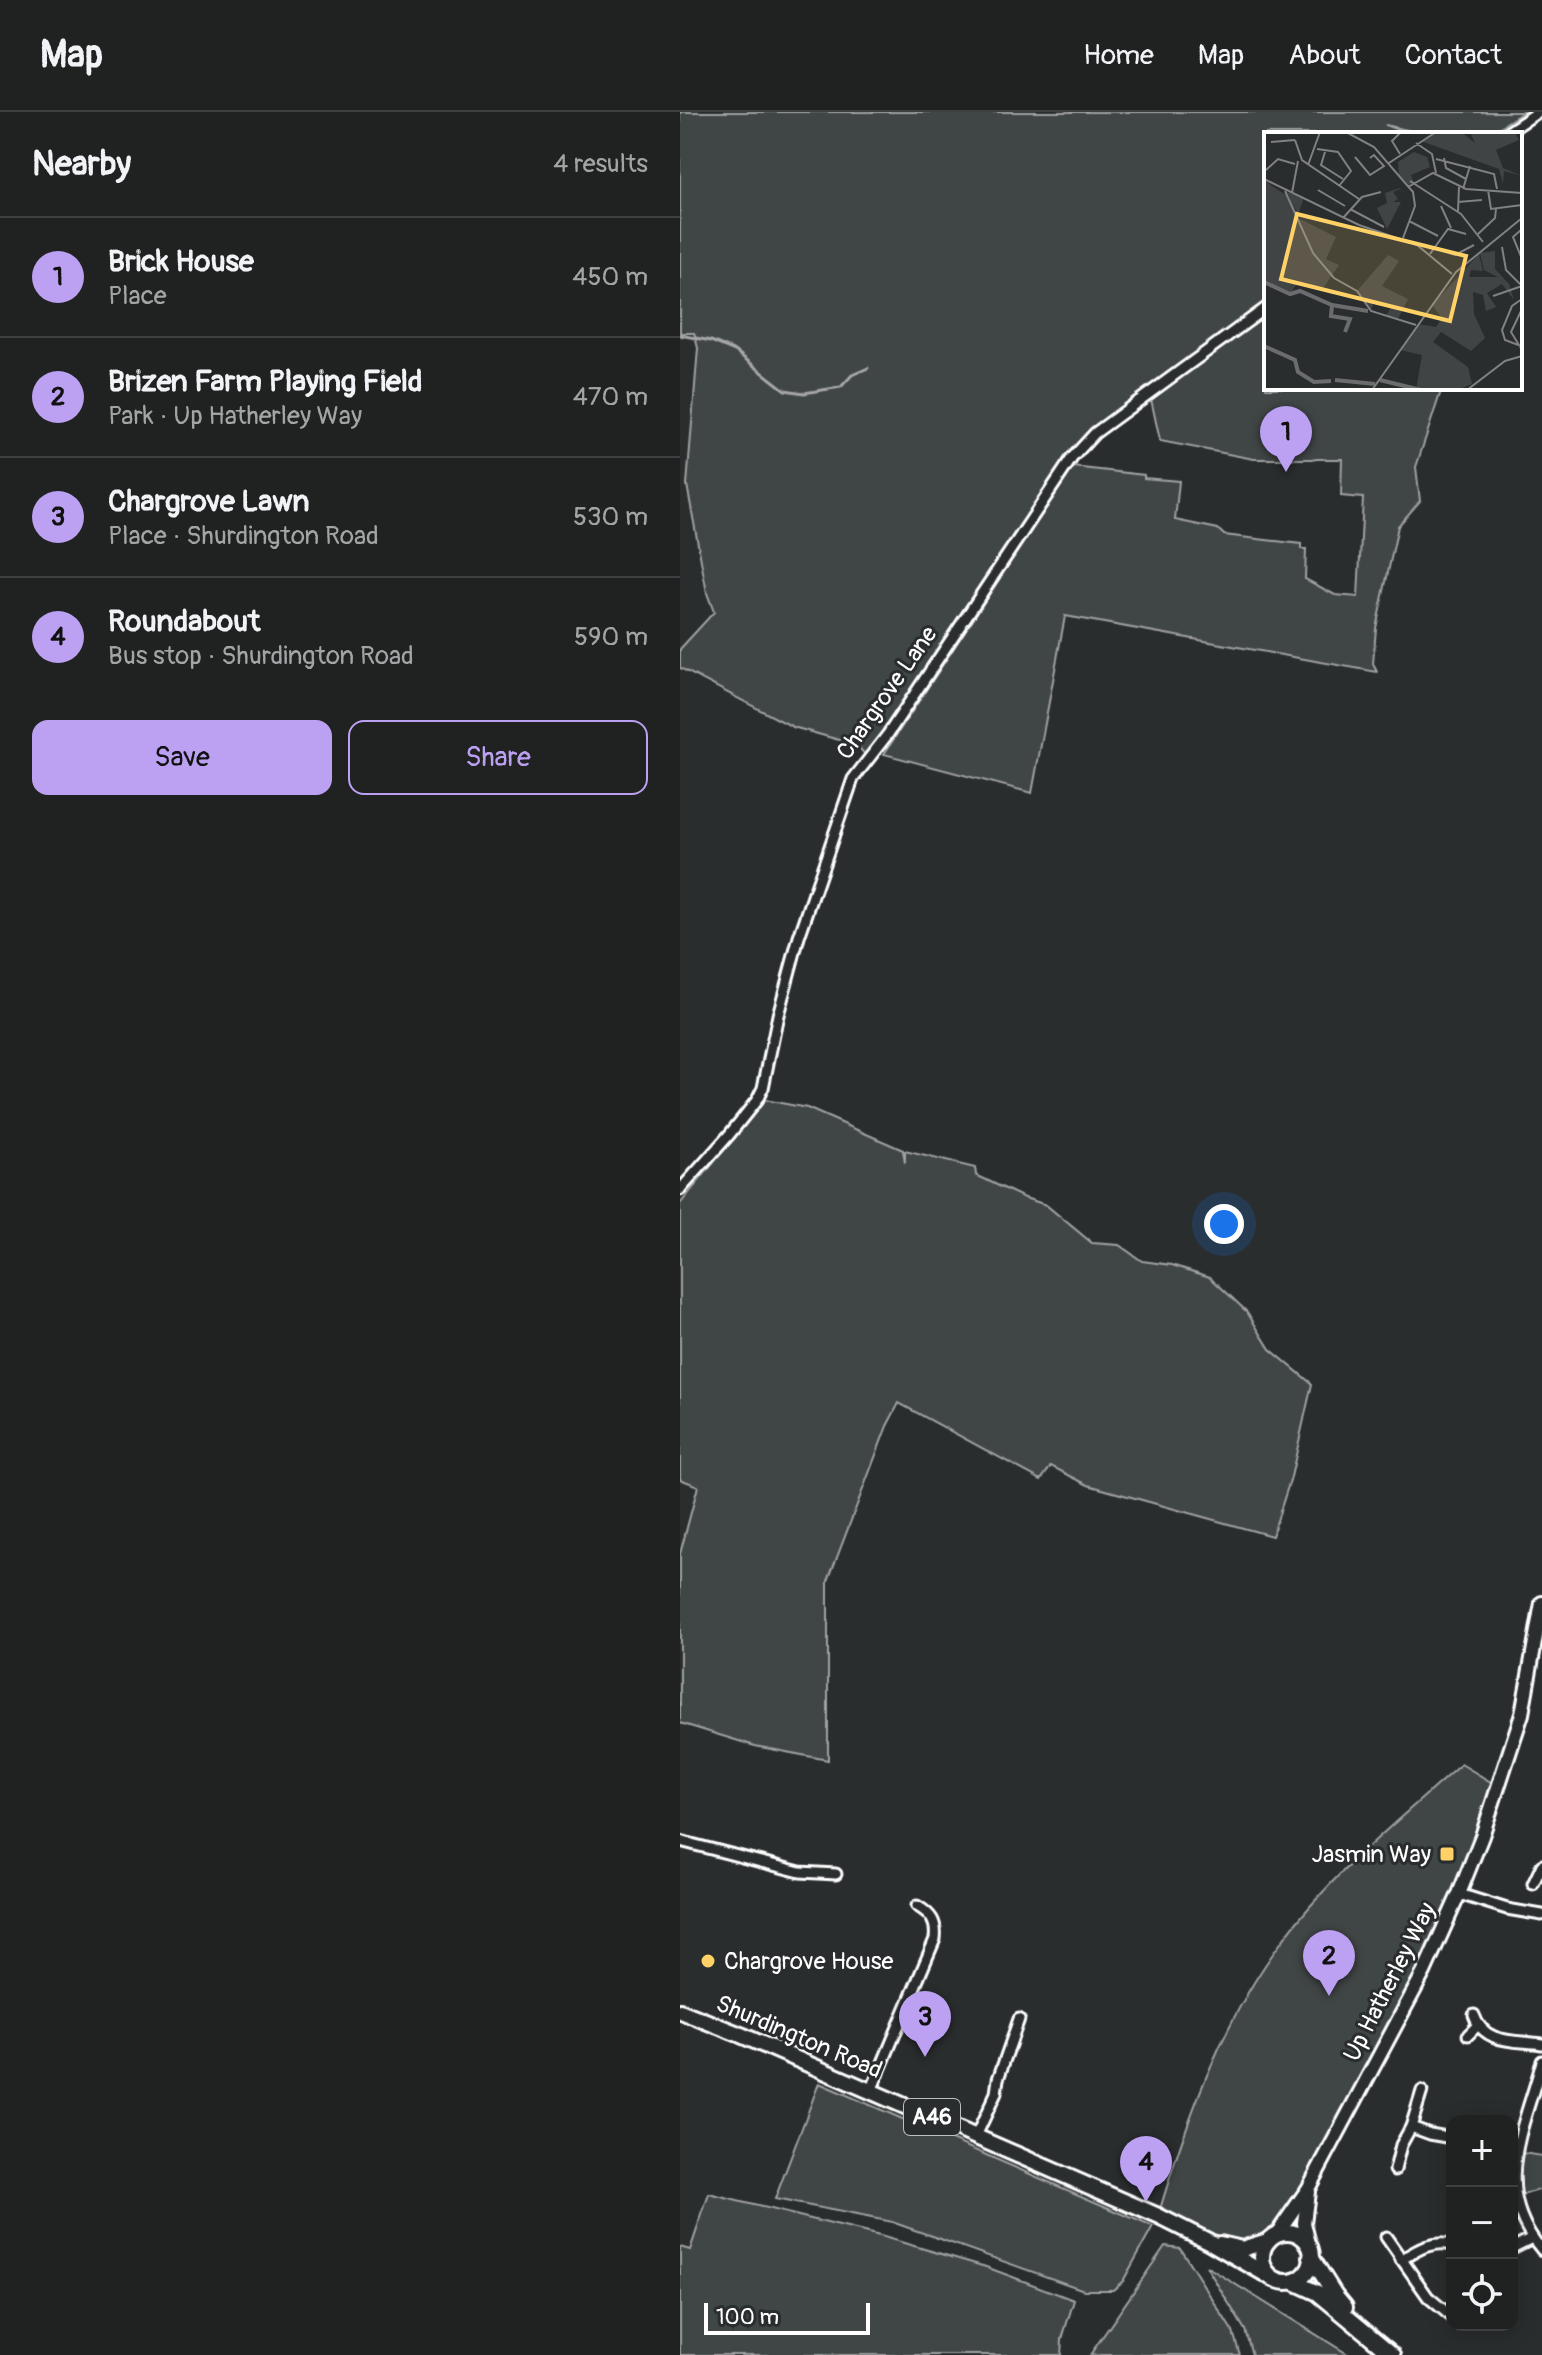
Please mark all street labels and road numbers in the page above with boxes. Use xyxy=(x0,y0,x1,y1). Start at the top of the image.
street label: Chargrove Lane xyxy=(830,621,944,765)
street label: Up Hatherley Way xyxy=(1338,1898,1442,2066)
street label: Shurdington Road xyxy=(712,1989,886,2085)
road number: A46 xyxy=(904,2099,960,2135)

